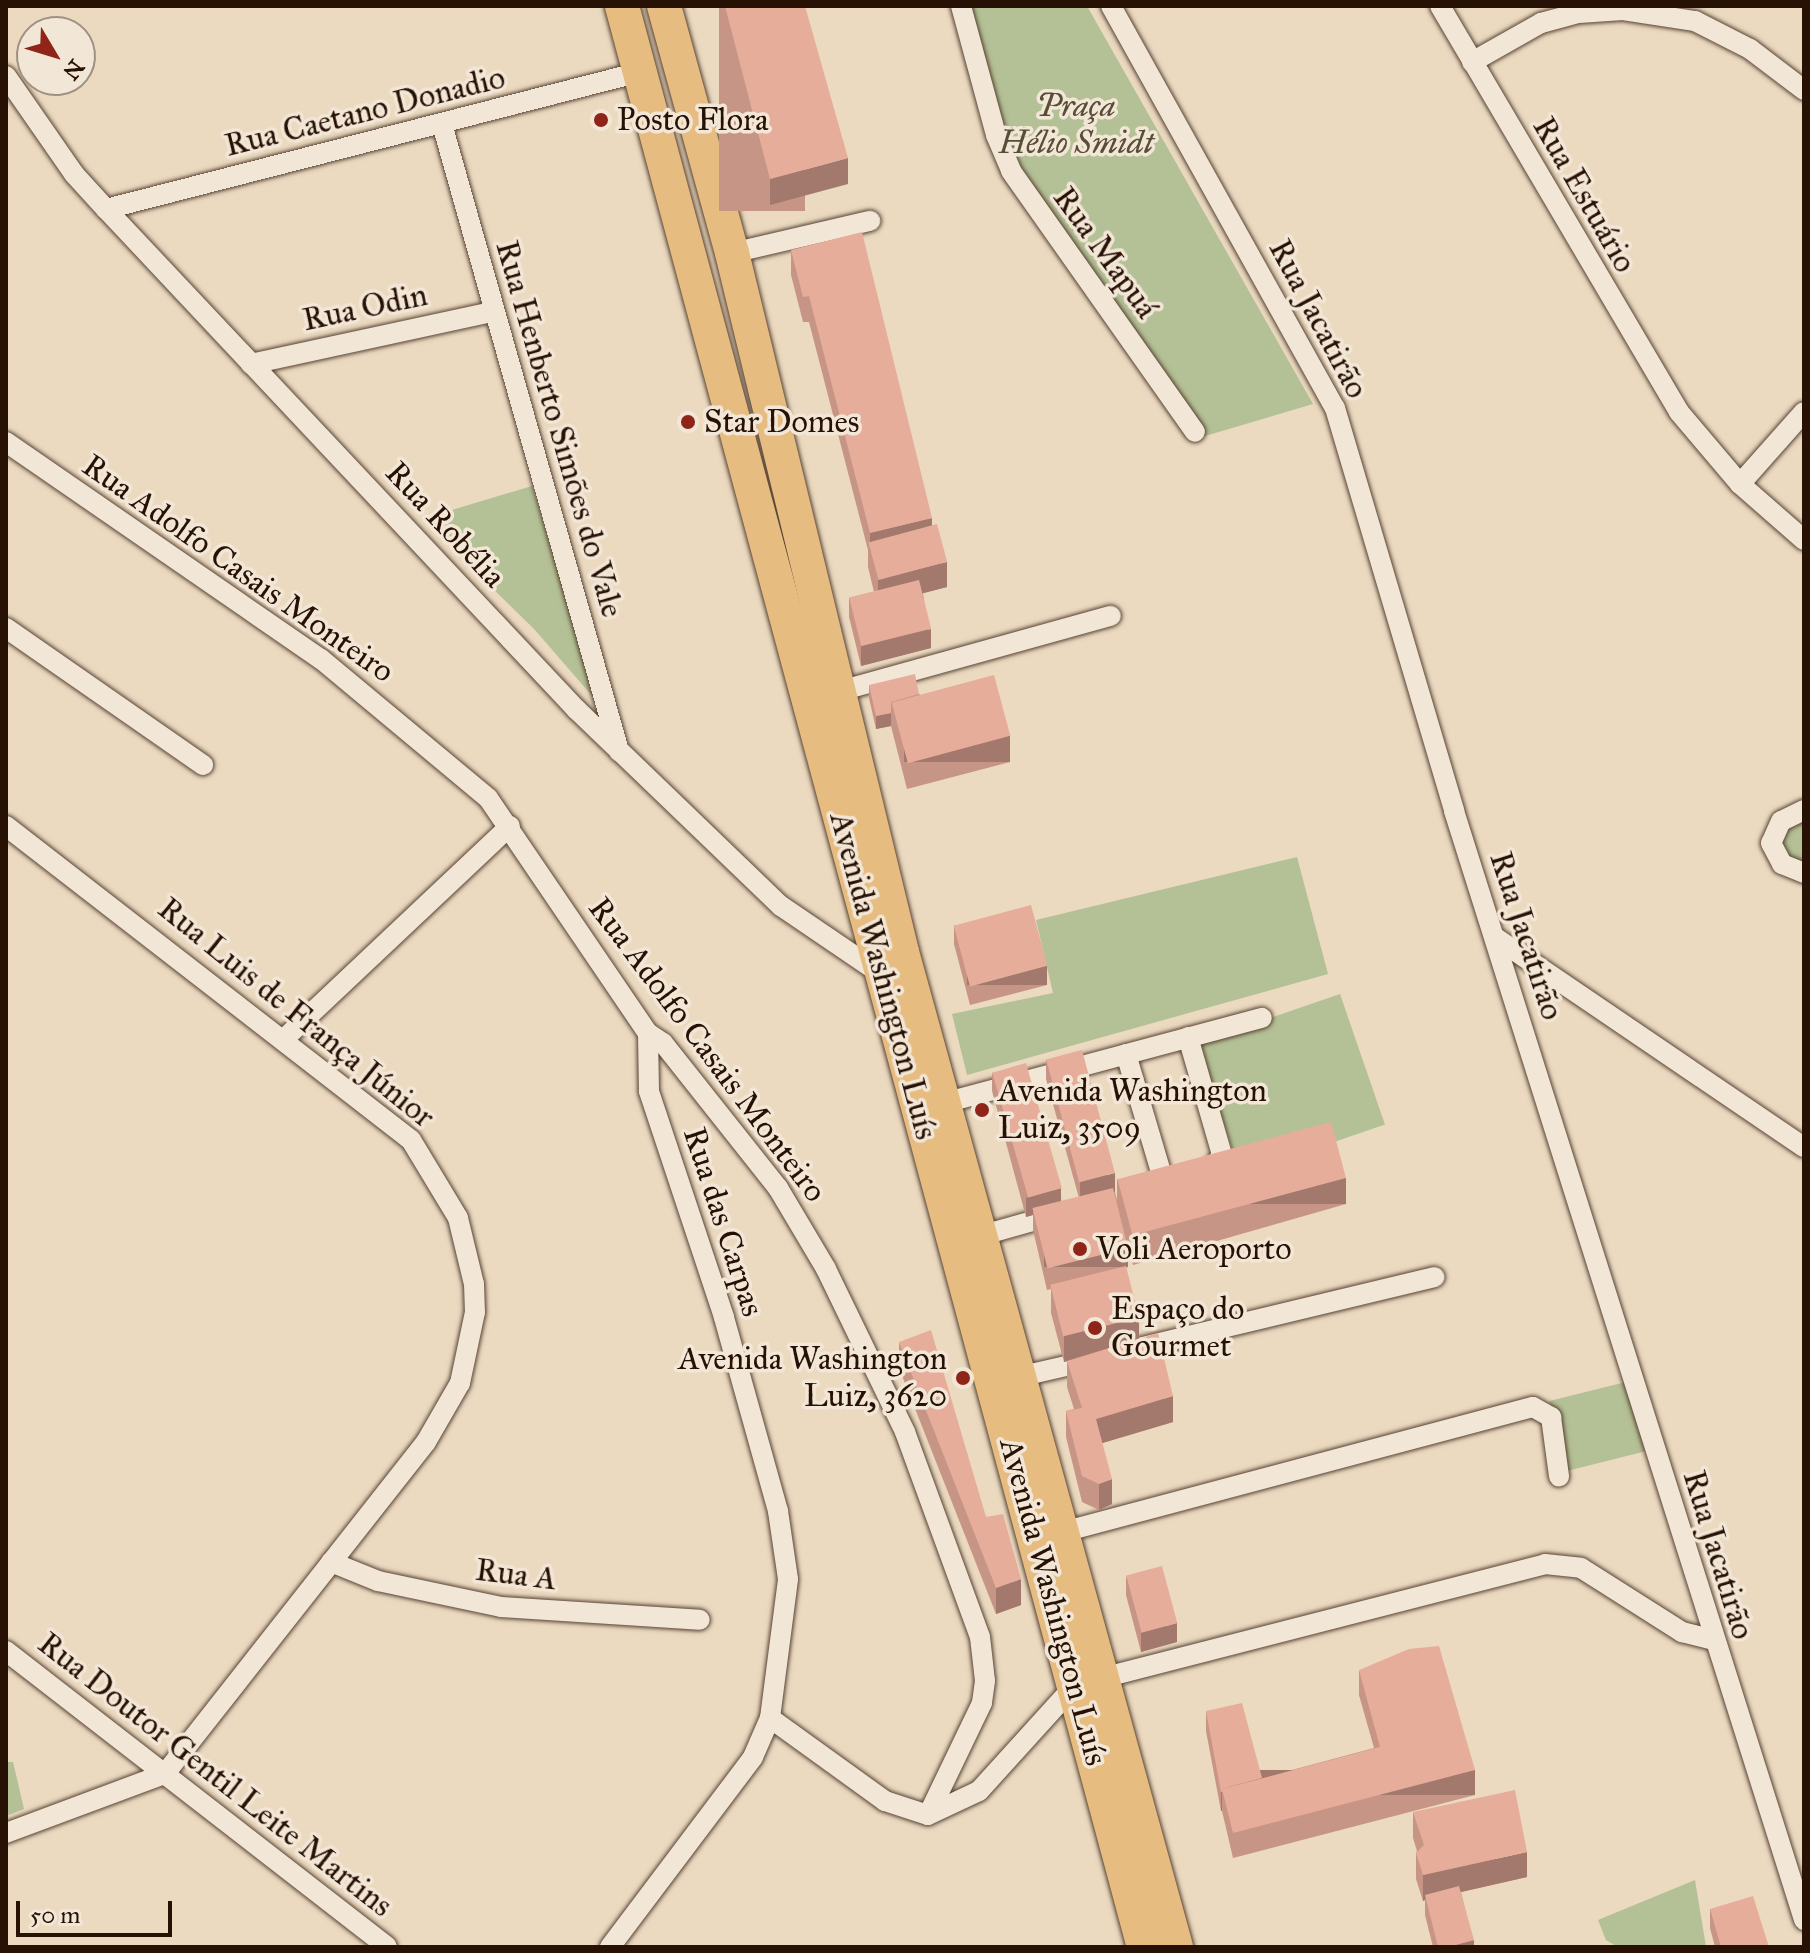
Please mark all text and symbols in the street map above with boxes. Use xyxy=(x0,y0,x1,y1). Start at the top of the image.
north arrow xyxy=(16,16,96,96)
text: N xyxy=(57,54,90,86)
street label: Rua Caetano Donadio xyxy=(221,59,509,165)
park label: Praça Hélio Smidt xyxy=(998,88,1154,163)
place label: Posto Flora xyxy=(617,101,768,139)
street label: Rua Estuário xyxy=(1524,110,1644,280)
marker: Posto Flora xyxy=(592,111,610,129)
street label: Rua Mapuá xyxy=(1045,180,1165,326)
street label: Rua Jacatirão xyxy=(1260,233,1376,405)
street label: Rua Henberto Simões do Vale xyxy=(487,236,631,622)
street label: Rua Odin xyxy=(299,276,431,340)
place label: Star Domes xyxy=(704,403,859,441)
marker: Star Domes xyxy=(679,413,697,431)
street label: Rua Adolfo Casais Monteiro xyxy=(75,447,401,691)
street label: Rua Robélia xyxy=(377,454,513,596)
street label: Avenida Washington Luís xyxy=(821,808,945,1144)
street label: Rua Jacatirão xyxy=(1481,847,1571,1025)
street label: Rua Luis de França Júnior xyxy=(150,890,442,1136)
street label: Rua Adolfo Casais Monteiro xyxy=(580,890,834,1210)
place label: Avenida Washington Luiz, 3509 xyxy=(998,1073,1267,1148)
marker: Avenida Washington Luiz, 3509 xyxy=(973,1101,991,1119)
street label: Rua das Carpas xyxy=(674,1123,772,1321)
place label: Voli Aeroporto xyxy=(1096,1230,1292,1268)
marker: Voli Aeroporto xyxy=(1071,1240,1089,1258)
place label: Espaço do Gourmet xyxy=(1111,1291,1244,1366)
marker: Espaço do Gourmet xyxy=(1086,1319,1104,1337)
place label: Avenida Washington Luiz, 3620 xyxy=(678,1341,947,1416)
marker: Avenida Washington Luiz, 3620 xyxy=(954,1369,972,1387)
street label: Avenida Washington Luís xyxy=(991,1434,1115,1770)
street label: Rua Jacatirão xyxy=(1674,1466,1762,1644)
street label: Rua A xyxy=(473,1551,559,1599)
street label: Rua Doutor Gentil Leite Martins xyxy=(30,1625,400,1925)
scale bar xyxy=(20,1885,176,1935)
text: 50 m xyxy=(30,1900,80,1930)

